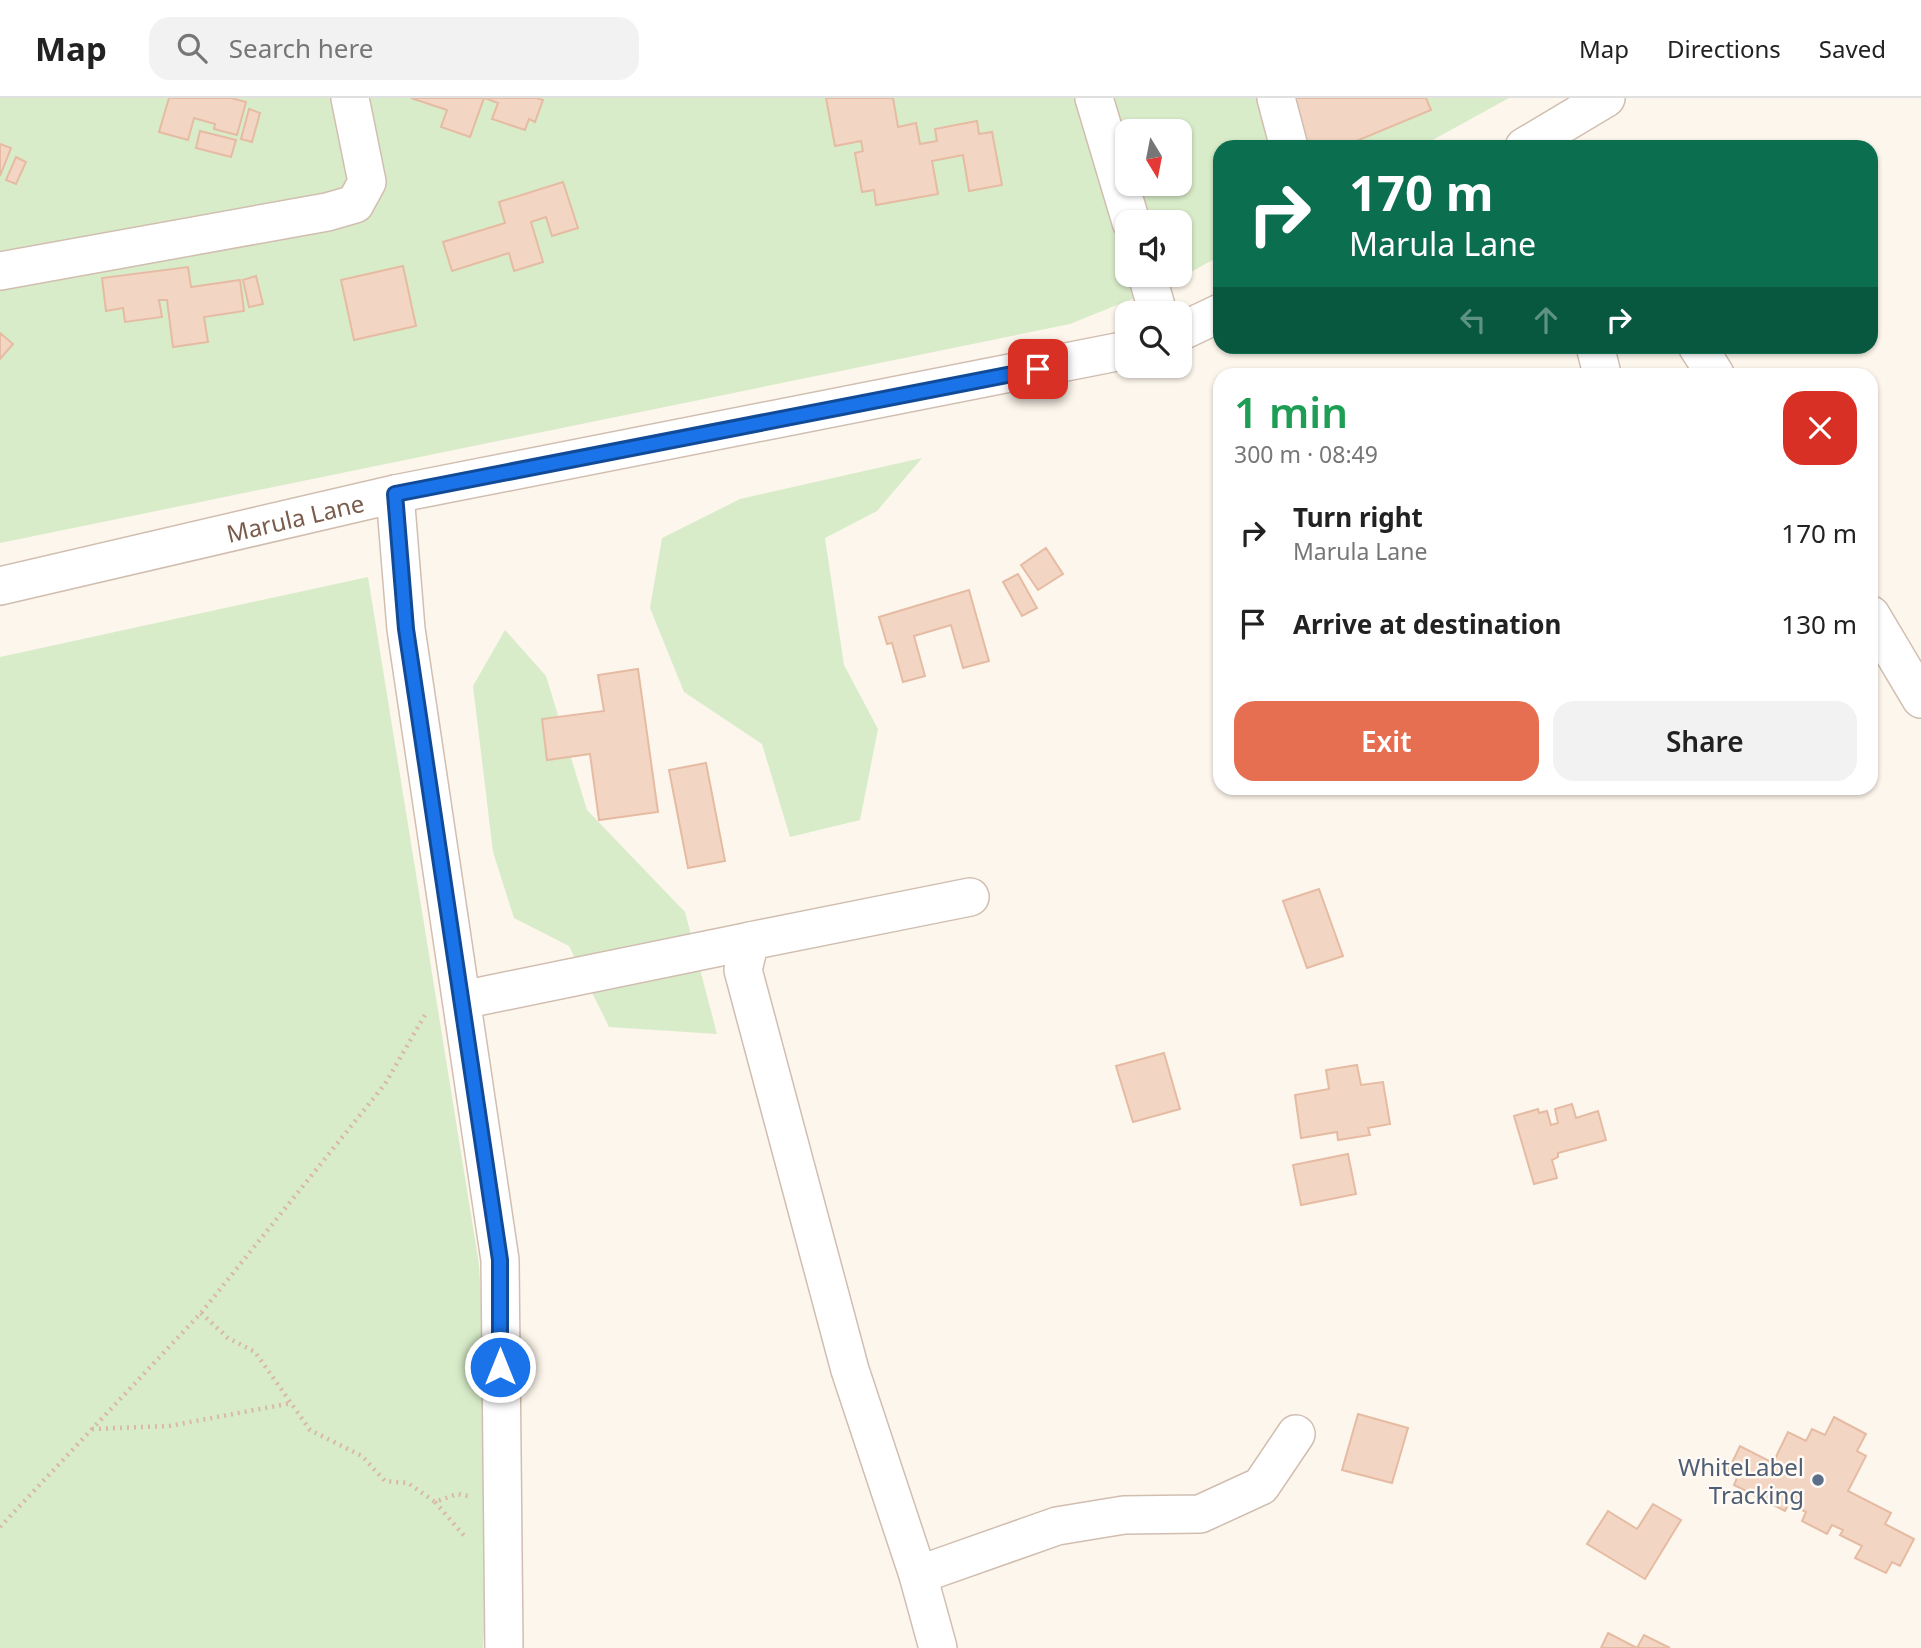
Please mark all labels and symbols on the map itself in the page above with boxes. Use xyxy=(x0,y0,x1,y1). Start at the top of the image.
north arrow xyxy=(1115,119,1192,196)
pin xyxy=(1008,339,1068,399)
street label: Marula Lane xyxy=(223,485,367,549)
position arrow xyxy=(463,1330,537,1404)
place label: WhiteLabel Tracking xyxy=(1678,1450,1804,1511)
marker: WhiteLabel Tracking xyxy=(1810,1472,1826,1488)

